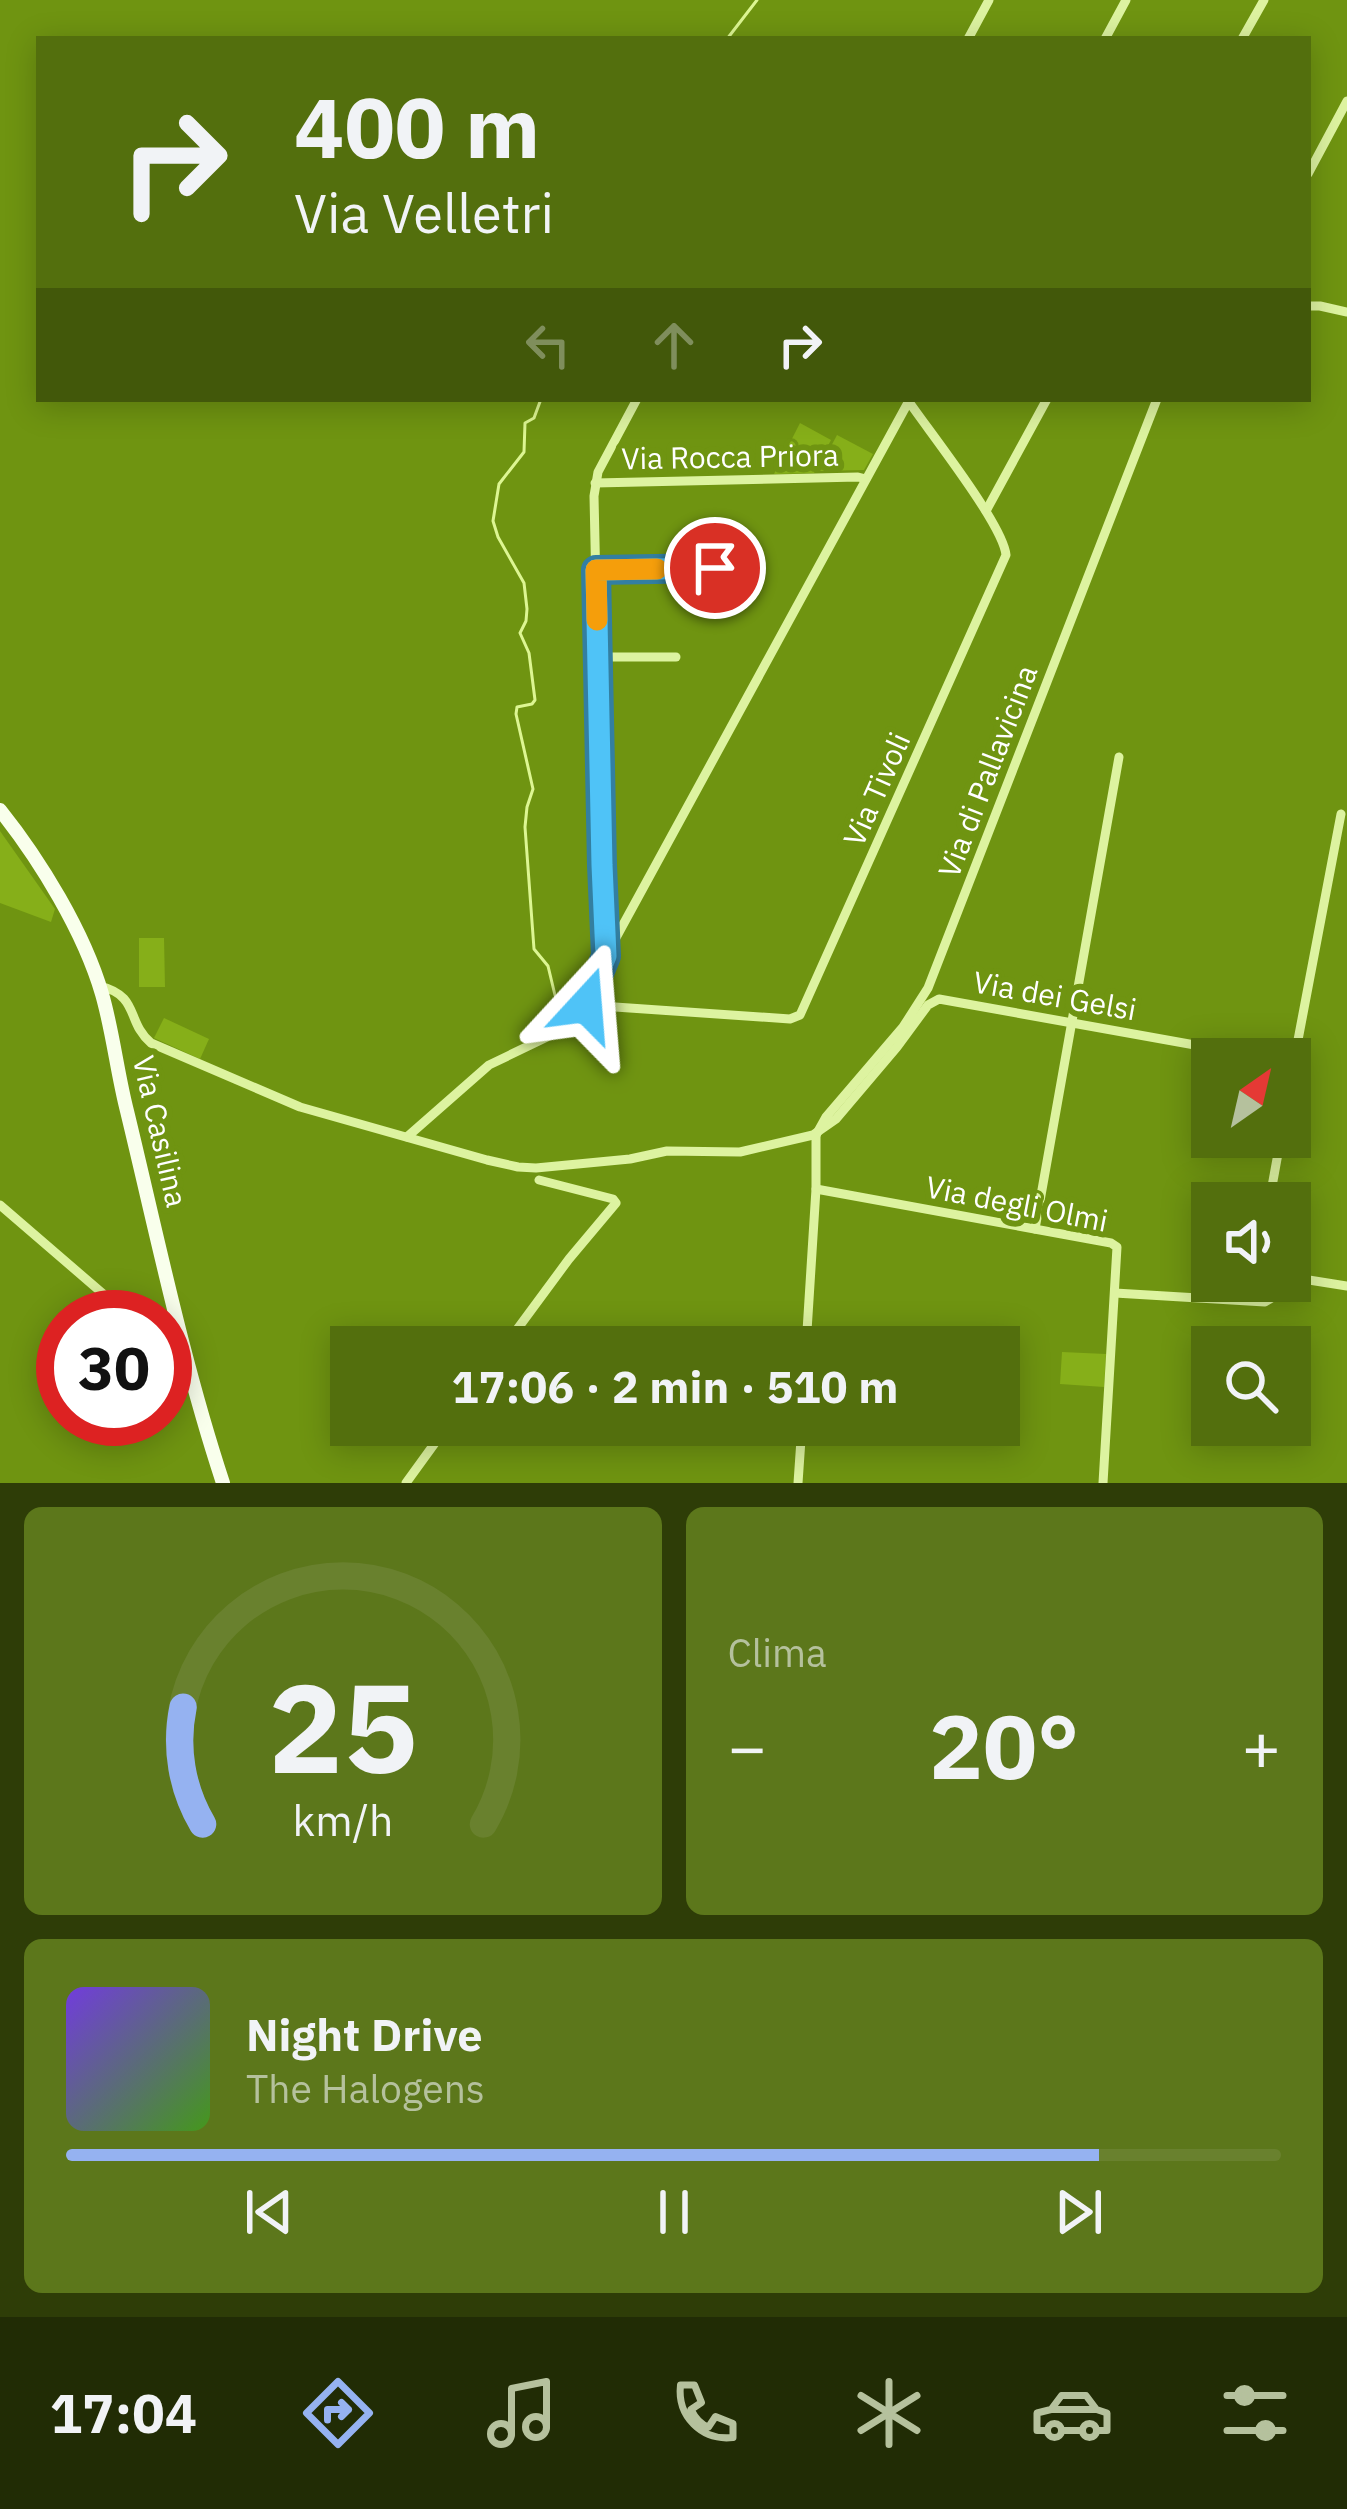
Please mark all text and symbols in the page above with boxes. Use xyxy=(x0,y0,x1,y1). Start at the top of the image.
text: 400 m xyxy=(294,72,540,181)
icon: right xyxy=(96,84,252,240)
text: Via Velletri xyxy=(294,178,554,248)
icon: left xyxy=(515,312,581,378)
icon: ahead xyxy=(641,312,707,378)
icon: right xyxy=(767,312,833,378)
street label: Via Rocca Priora xyxy=(621,435,839,477)
pin xyxy=(664,517,766,619)
icon: arrive xyxy=(682,535,748,601)
street label: Via di Pallavicina xyxy=(929,659,1045,883)
street label: Via Tivoli xyxy=(834,726,918,852)
position arrow xyxy=(523,942,649,1068)
street label: Via dei Gelsi xyxy=(970,961,1140,1029)
north arrow xyxy=(1191,1038,1311,1158)
map controls xyxy=(1191,1038,1311,1446)
street label: Via Casilina xyxy=(125,1051,197,1211)
street label: Via degli Olmi xyxy=(923,1166,1111,1240)
button: sound xyxy=(1191,1182,1311,1302)
speed limit sign: 30 xyxy=(36,1290,192,1446)
button: search xyxy=(1191,1326,1311,1446)
text: 17:06 · 2 min · 510 m xyxy=(452,1357,898,1415)
text: Clima xyxy=(728,1627,827,1678)
text: 25 xyxy=(268,1645,418,1807)
text: 20° xyxy=(929,1687,1079,1804)
text: − xyxy=(728,1703,767,1789)
text: + xyxy=(1241,1703,1281,1789)
text: km/h xyxy=(292,1792,393,1848)
text: Night Drive xyxy=(246,2005,483,2063)
text: The Halogens xyxy=(246,2063,485,2114)
icon: previous xyxy=(236,2179,302,2245)
icon: pause xyxy=(641,2179,707,2245)
icon: next xyxy=(1046,2179,1112,2245)
icon: directions xyxy=(296,2371,380,2455)
icon: music xyxy=(480,2371,564,2455)
icon: phone xyxy=(663,2371,747,2455)
icon: climate xyxy=(847,2371,931,2455)
icon: car xyxy=(1030,2371,1114,2455)
icon: filters xyxy=(1213,2371,1297,2455)
text: 17:04 xyxy=(50,2378,197,2448)

